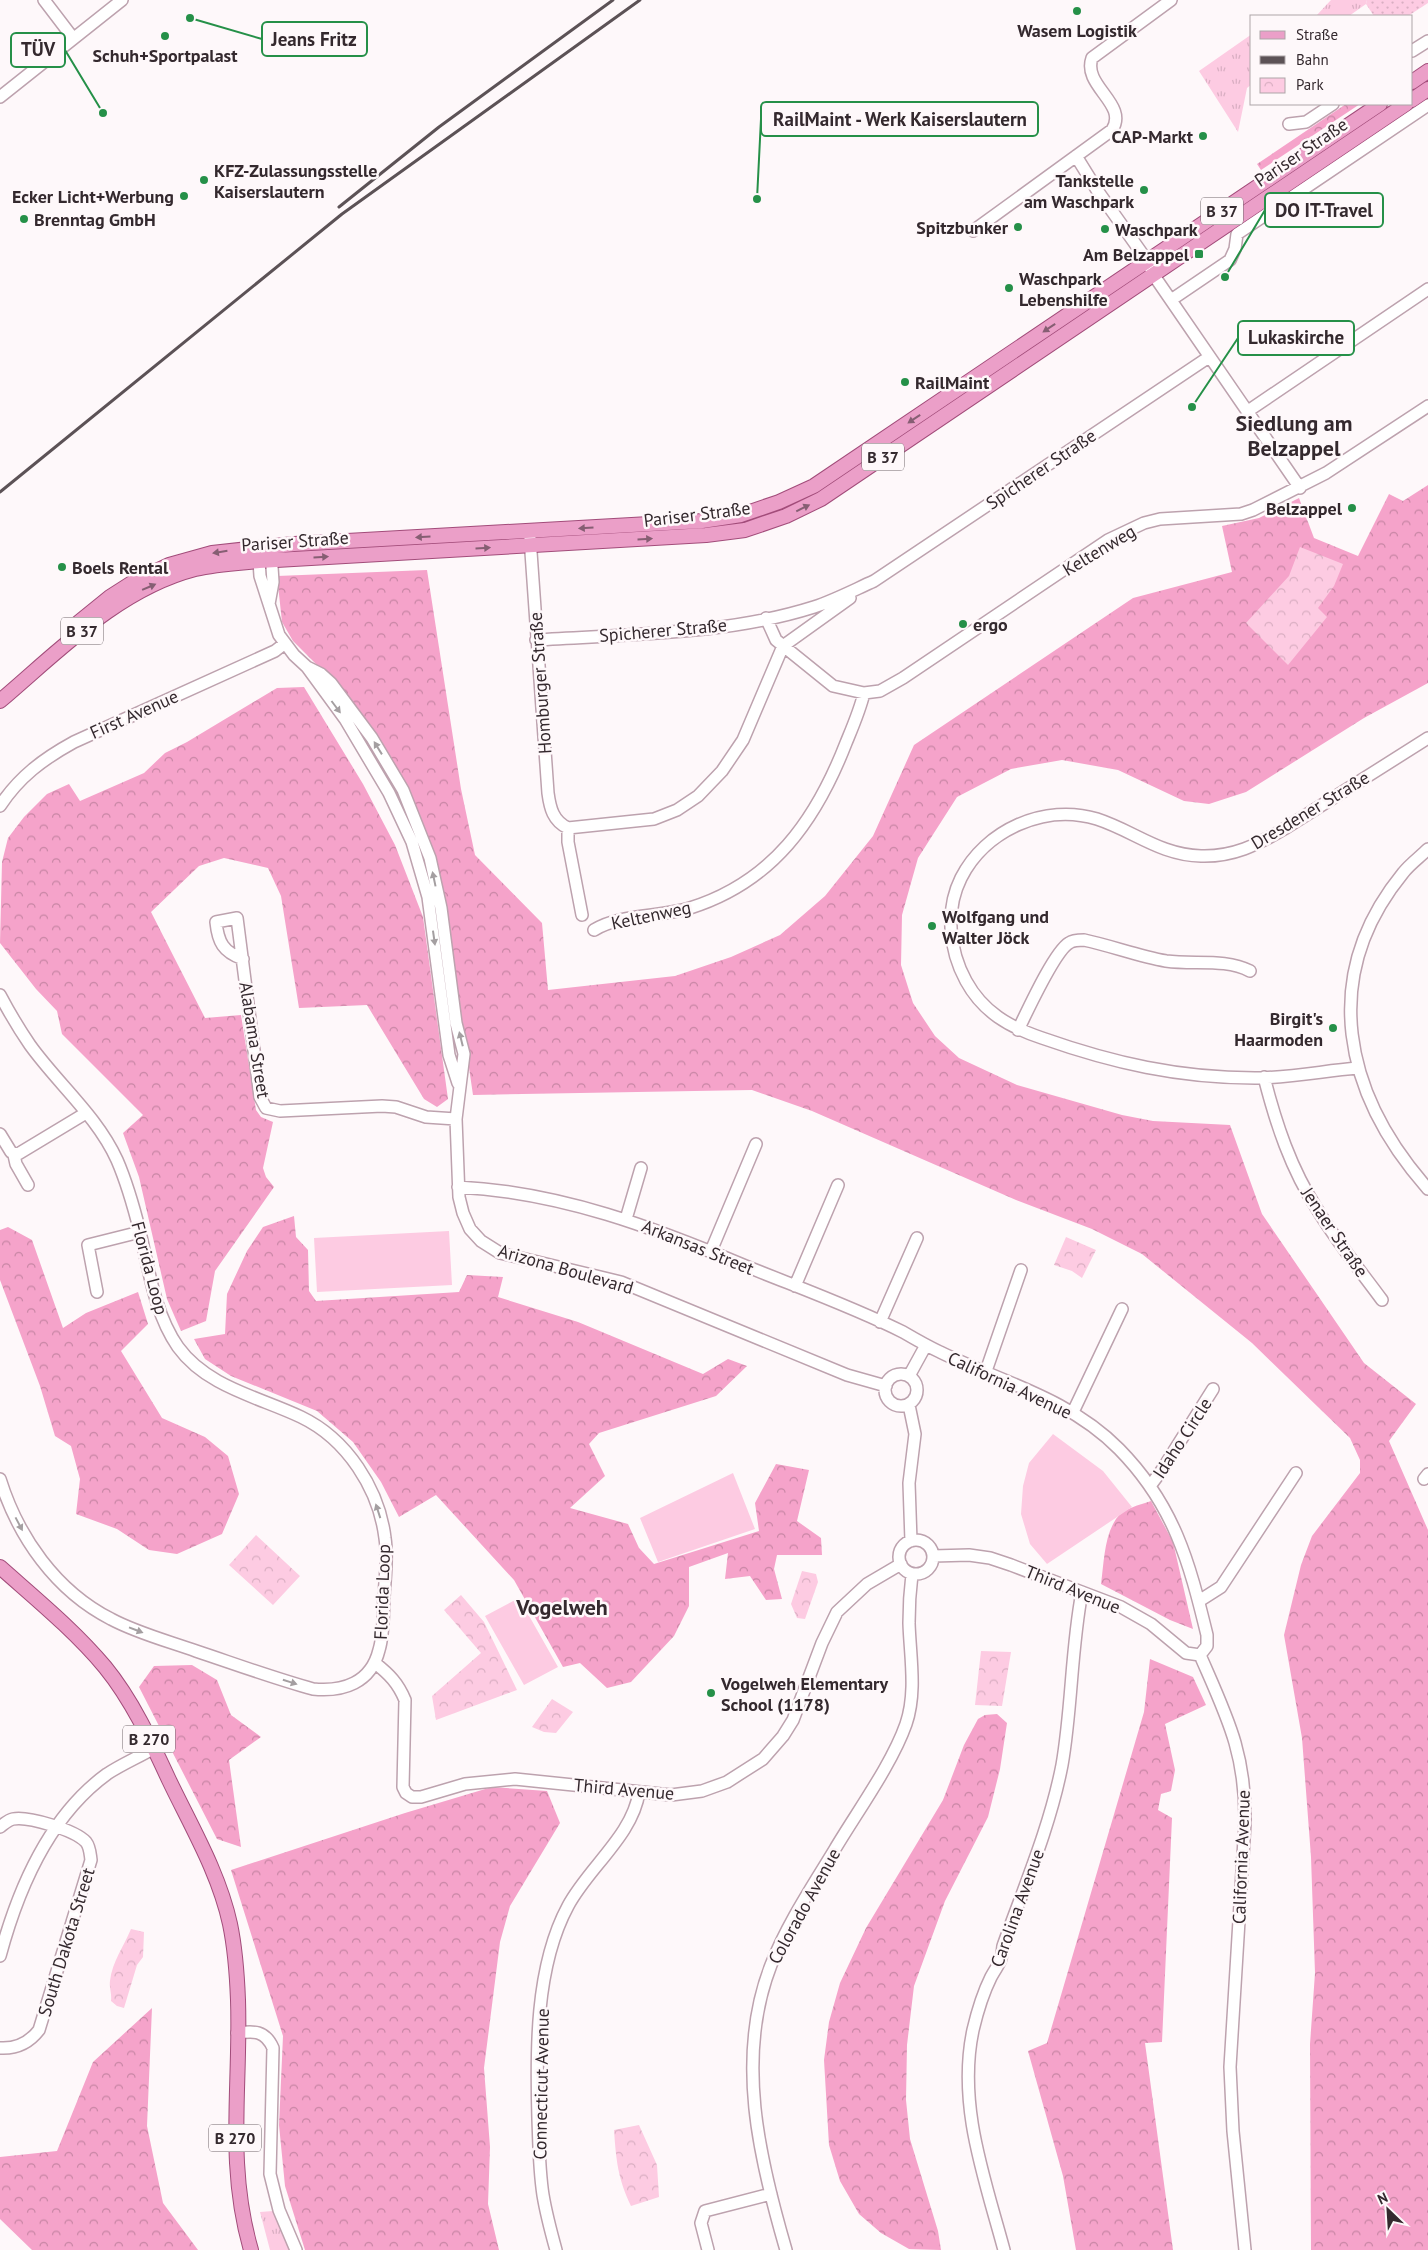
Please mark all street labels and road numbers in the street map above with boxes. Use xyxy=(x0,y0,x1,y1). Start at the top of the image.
street label: Pariser Straße xyxy=(1250,112,1352,192)
road number: B 37 xyxy=(1201,198,1243,225)
street label: Spicherer Straße xyxy=(982,424,1100,514)
road number: B 37 xyxy=(862,444,904,471)
street label: Pariser Straße xyxy=(642,496,752,532)
street label: Keltenweg xyxy=(1058,519,1140,581)
street label: Pariser Straße xyxy=(241,526,349,556)
street label: Homburger Straße xyxy=(524,611,556,755)
street label: Spicherer Straße xyxy=(598,613,728,647)
road number: B 37 xyxy=(61,618,103,644)
street label: First Avenue xyxy=(86,684,182,744)
street label: Dresdener Straße xyxy=(1247,766,1373,854)
street label: Keltenweg xyxy=(609,895,693,935)
street label: Alabama Street xyxy=(234,980,276,1100)
street label: Jenaer Straße xyxy=(1296,1182,1374,1281)
street label: Arkansas Street xyxy=(639,1214,757,1280)
street label: Florida Loop xyxy=(126,1219,174,1317)
street label: Arizona Boulevard xyxy=(496,1239,636,1299)
street label: California Avenue xyxy=(944,1346,1076,1424)
street label: Idaho Circle xyxy=(1147,1393,1217,1483)
street label: Florida Loop xyxy=(369,1544,395,1640)
street label: Third Avenue xyxy=(1022,1559,1124,1619)
road number: B 270 xyxy=(123,1726,175,1752)
street label: Third Avenue xyxy=(573,1773,675,1805)
street label: California Avenue xyxy=(1227,1789,1255,1925)
street label: Colorado Avenue xyxy=(763,1844,845,1968)
street label: Carolina Avenue xyxy=(985,1846,1049,1970)
street label: South Dakota Street xyxy=(32,1865,100,2019)
street label: Connecticut Avenue xyxy=(528,2008,554,2160)
road number: B 270 xyxy=(209,2124,261,2152)

